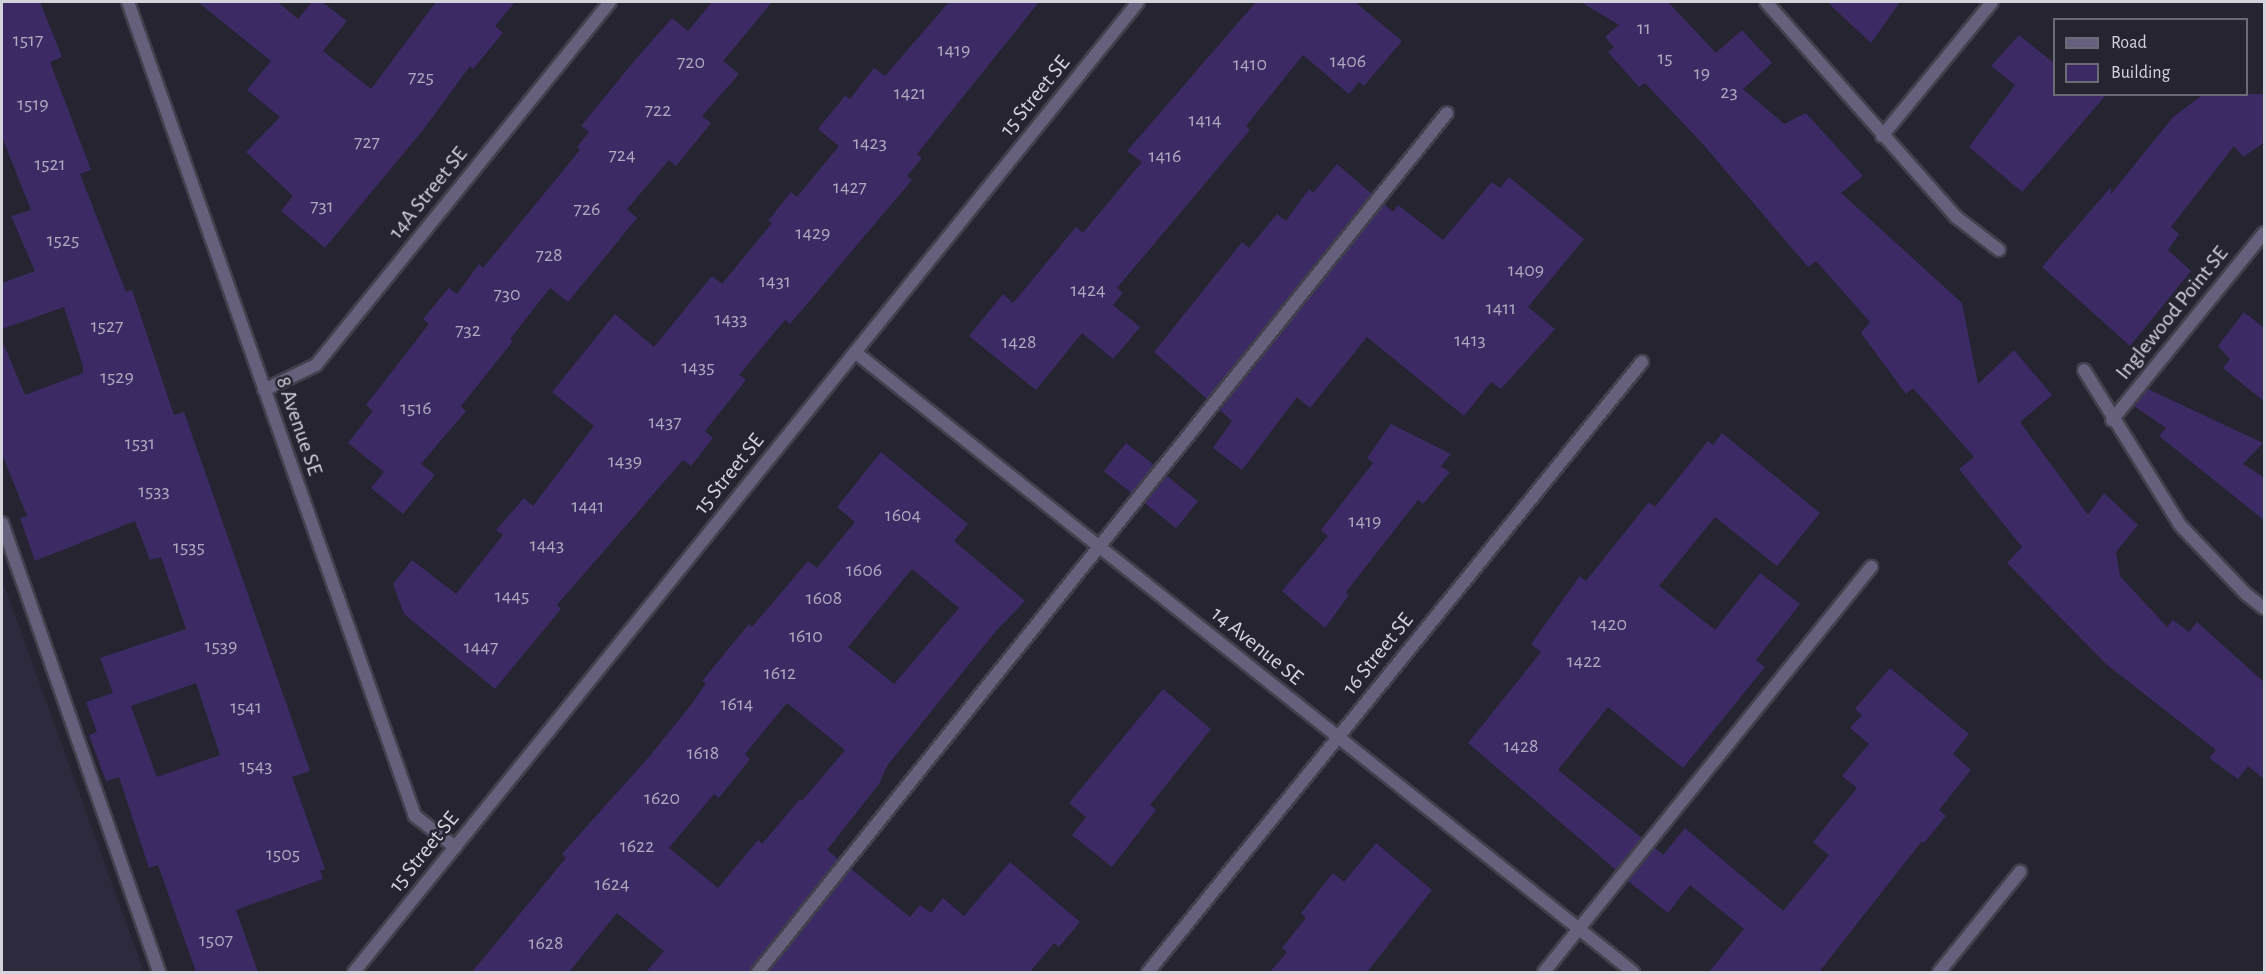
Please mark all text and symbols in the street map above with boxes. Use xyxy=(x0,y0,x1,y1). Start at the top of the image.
house number: 11 xyxy=(1637,16,1651,40)
legend xyxy=(2053,18,2248,96)
house number: 1517 xyxy=(13,28,43,52)
text: Road xyxy=(2111,34,2147,52)
house number: 1419 xyxy=(938,38,970,62)
house number: 15 xyxy=(1657,46,1673,70)
house number: 1406 xyxy=(1330,49,1366,73)
house number: 720 xyxy=(677,50,705,74)
street label: 15 Street SE xyxy=(994,50,1076,142)
house number: 1410 xyxy=(1233,52,1267,76)
house number: 19 xyxy=(1694,61,1710,85)
text: Building xyxy=(2111,64,2170,82)
house number: 725 xyxy=(408,65,434,89)
house number: 23 xyxy=(1720,80,1738,104)
house number: 1421 xyxy=(894,81,926,105)
house number: 1519 xyxy=(17,92,49,116)
house number: 722 xyxy=(645,98,671,122)
house number: 1414 xyxy=(1189,108,1221,132)
house number: 727 xyxy=(354,130,380,154)
house number: 1423 xyxy=(853,131,887,155)
street label: 14A Street SE xyxy=(383,142,473,244)
house number: 724 xyxy=(608,143,636,167)
house number: 1416 xyxy=(1149,144,1181,168)
house number: 1521 xyxy=(34,152,66,176)
house number: 1427 xyxy=(833,175,867,199)
house number: 731 xyxy=(310,194,334,218)
house number: 726 xyxy=(574,197,600,221)
house number: 1429 xyxy=(796,221,830,245)
house number: 1525 xyxy=(47,228,79,252)
street label: Inglewood Point SE xyxy=(2110,241,2234,385)
house number: 728 xyxy=(536,243,562,267)
house number: 1409 xyxy=(1508,258,1544,282)
house number: 1431 xyxy=(759,269,791,293)
house number: 1424 xyxy=(1070,278,1106,302)
house number: 730 xyxy=(493,282,521,306)
house number: 1411 xyxy=(1486,296,1516,320)
house number: 1433 xyxy=(715,307,747,331)
house number: 1527 xyxy=(91,314,123,338)
house number: 732 xyxy=(455,318,481,342)
house number: 1413 xyxy=(1454,328,1486,352)
house number: 1428 xyxy=(1001,330,1037,354)
house number: 1435 xyxy=(681,355,715,379)
house number: 1529 xyxy=(100,365,134,389)
street label: 8 Avenue SE xyxy=(270,373,328,479)
house number: 1516 xyxy=(400,396,432,420)
house number: 1437 xyxy=(648,410,682,434)
street label: 15 Street SE xyxy=(688,428,770,520)
house number: 1531 xyxy=(125,431,155,455)
house number: 1439 xyxy=(608,449,642,473)
house number: 1533 xyxy=(138,479,170,503)
house number: 1441 xyxy=(572,494,604,518)
house number: 1604 xyxy=(885,503,921,527)
house number: 1419 xyxy=(1349,509,1381,533)
house number: 1443 xyxy=(530,533,564,557)
house number: 1535 xyxy=(173,535,205,559)
house number: 1606 xyxy=(846,558,882,582)
house number: 1445 xyxy=(495,584,529,608)
house number: 1608 xyxy=(806,586,842,610)
street label: 14 Avenue SE xyxy=(1206,601,1308,691)
street label: 16 Street SE xyxy=(1337,608,1419,700)
house number: 1420 xyxy=(1591,612,1627,636)
house number: 1610 xyxy=(789,624,823,648)
house number: 1539 xyxy=(205,634,237,658)
house number: 1447 xyxy=(464,635,498,659)
house number: 1422 xyxy=(1567,649,1601,673)
house number: 1612 xyxy=(764,661,796,685)
house number: 1614 xyxy=(721,692,753,716)
house number: 1541 xyxy=(230,695,262,719)
house number: 1428 xyxy=(1503,734,1539,758)
house number: 1618 xyxy=(687,741,719,765)
house number: 1543 xyxy=(239,754,273,778)
house number: 1620 xyxy=(644,786,680,810)
street label: 15 Street SE xyxy=(383,806,465,898)
house number: 1622 xyxy=(620,834,654,858)
house number: 1505 xyxy=(266,842,300,866)
house number: 1624 xyxy=(595,872,629,896)
house number: 1507 xyxy=(199,928,233,952)
house number: 1628 xyxy=(529,931,563,955)

